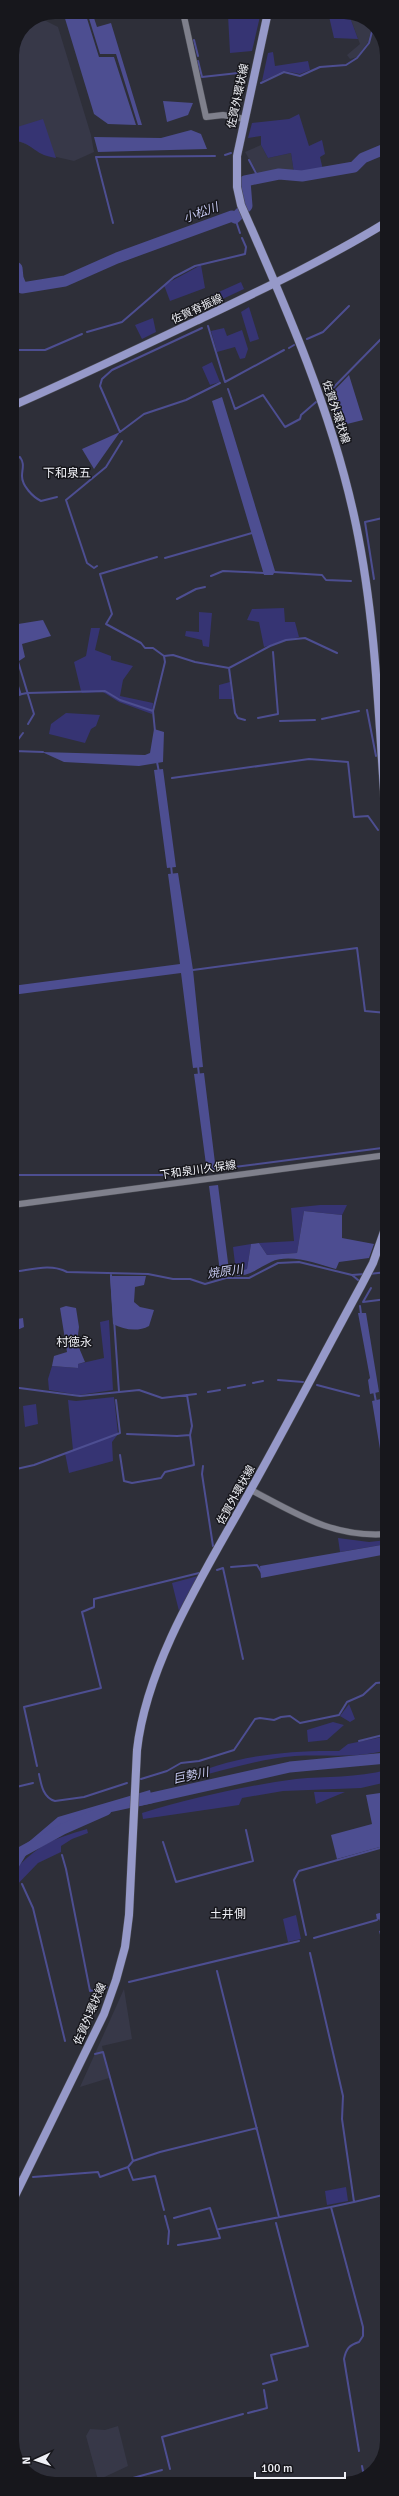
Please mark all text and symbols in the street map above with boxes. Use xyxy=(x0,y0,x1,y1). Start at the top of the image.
street label: 佐賀外環状線 xyxy=(225,62,251,130)
water label: 小松川 xyxy=(182,199,222,226)
street label: 佐賀脊振線 xyxy=(169,291,225,327)
street label: 佐賀外環状線 xyxy=(320,379,352,445)
district label: 下和泉五 xyxy=(43,466,91,481)
street label: 下和泉川久保線 xyxy=(159,1158,237,1182)
water label: 焼原川 xyxy=(206,1262,246,1282)
district label: 村徳永 xyxy=(56,1335,92,1350)
street label: 佐賀外環状線 xyxy=(214,1463,258,1527)
water label: 巨勢川 xyxy=(172,1765,212,1787)
district label: 土井側 xyxy=(210,1907,246,1922)
street label: 佐賀外環状線 xyxy=(71,1981,109,2047)
north arrow xyxy=(16,2440,56,2480)
scale bar xyxy=(255,2454,345,2480)
text: N xyxy=(20,2456,33,2465)
text: 100 m xyxy=(261,2461,293,2476)

